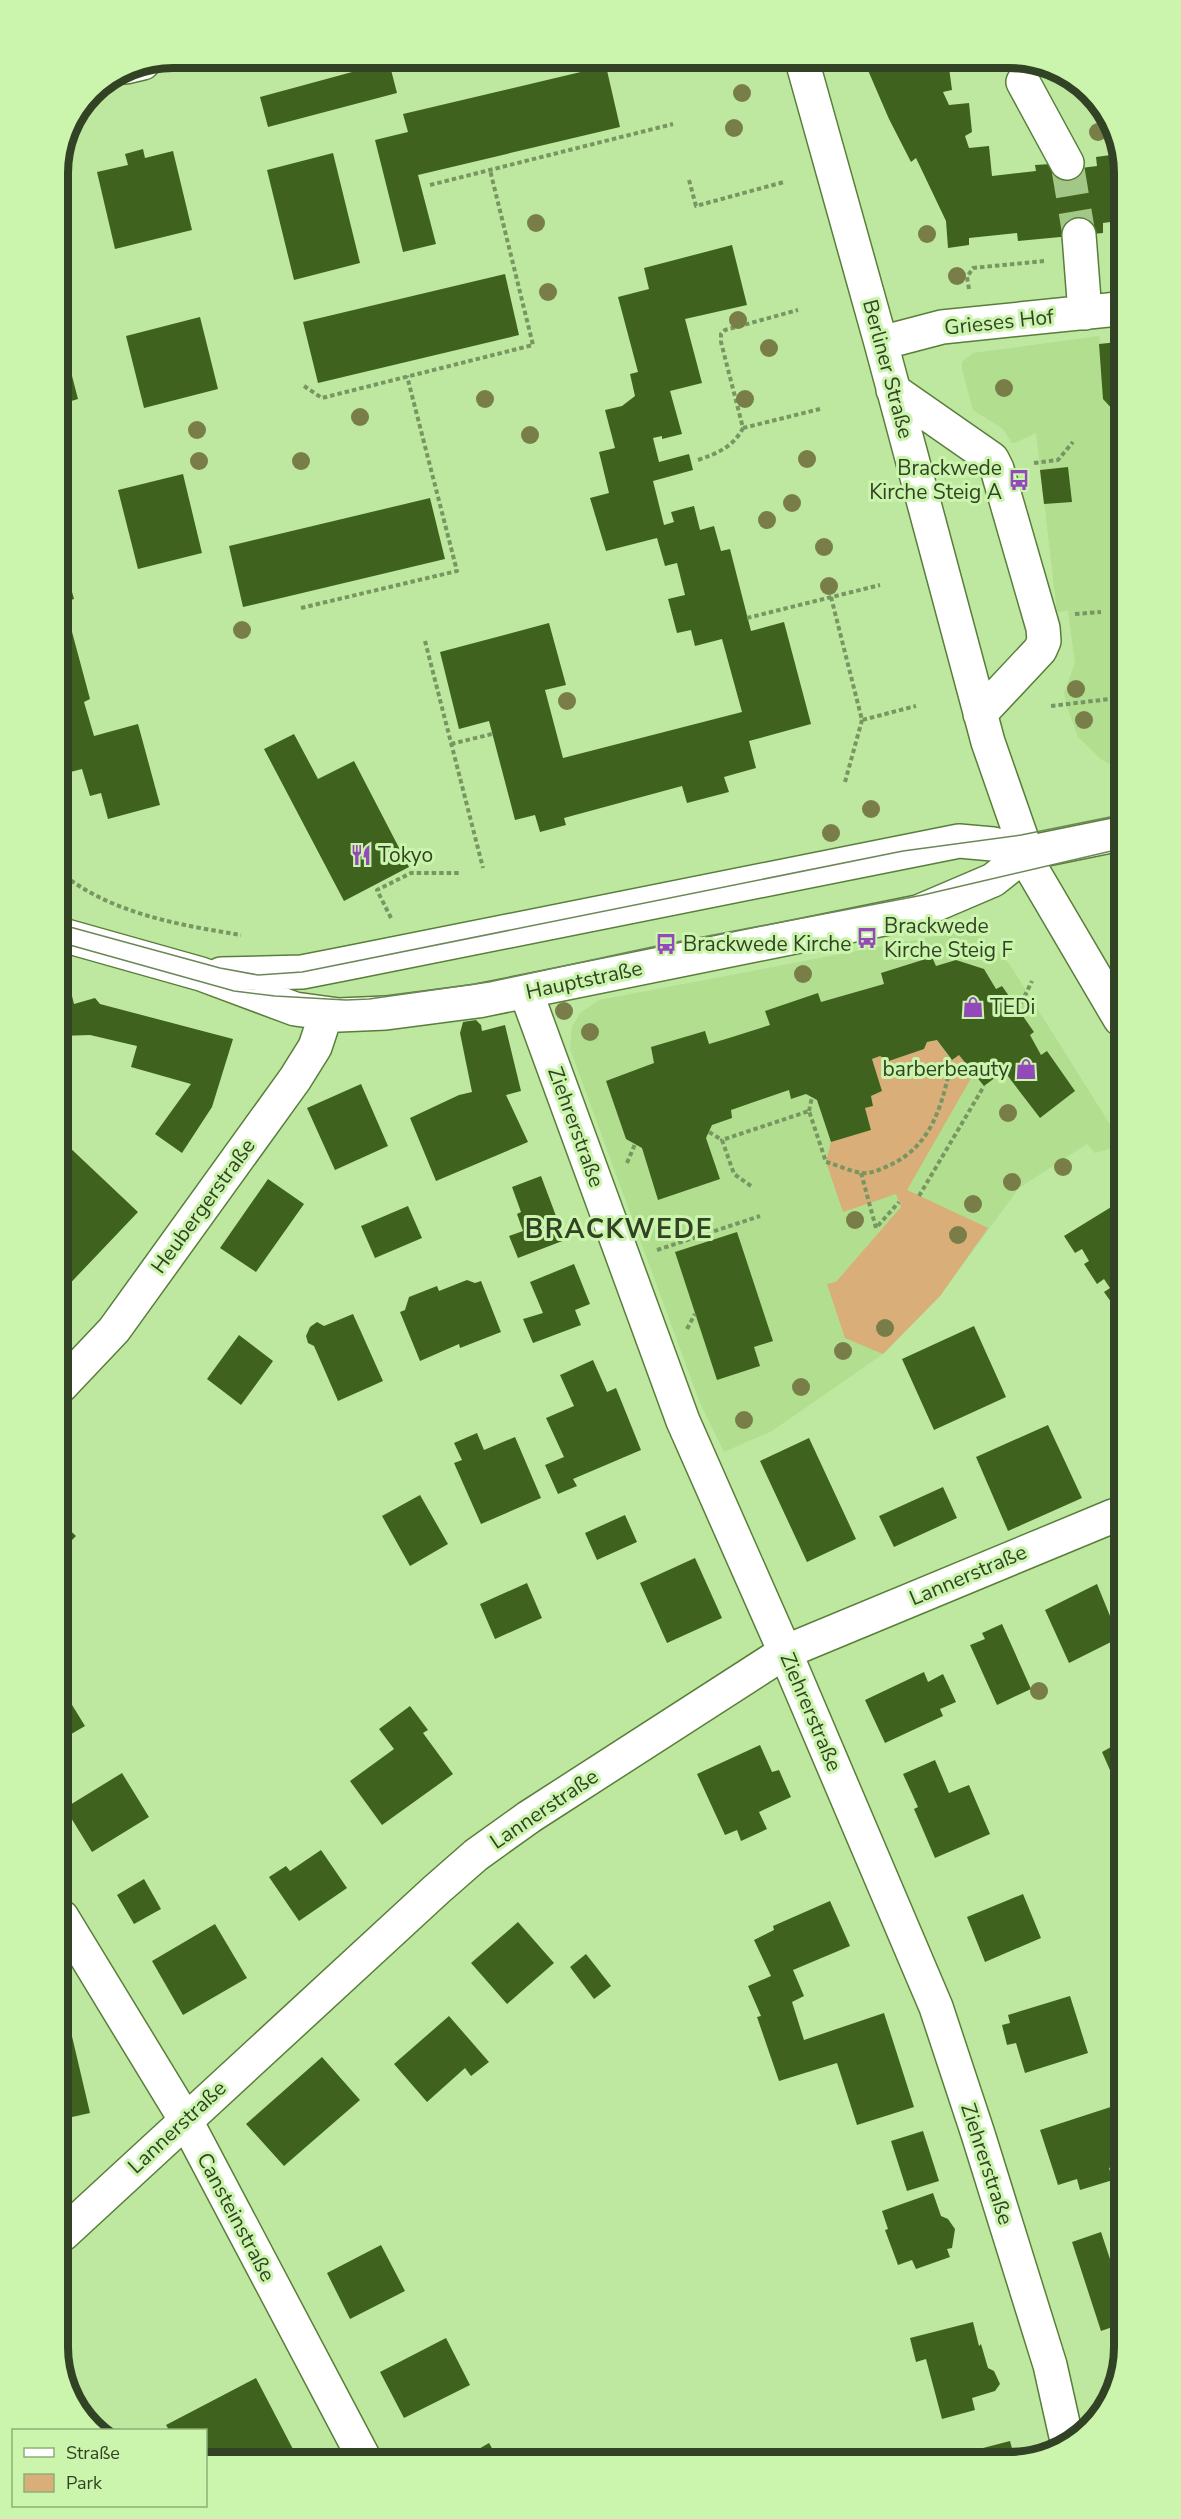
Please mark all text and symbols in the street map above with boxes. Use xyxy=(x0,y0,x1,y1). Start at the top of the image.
street label: Berliner Straße xyxy=(856,296,920,442)
street label: Grieses Hof xyxy=(943,302,1056,342)
place label: Brackwede Kirche Steig A xyxy=(869,454,1002,506)
bus stop icon: Brackwede Kirche Steig A xyxy=(1007,468,1031,492)
place label: Tokyo xyxy=(378,841,433,869)
restaurant icon: Tokyo xyxy=(349,843,373,867)
place label: Brackwede Kirche Steig F xyxy=(884,912,1013,964)
bus stop icon: Brackwede Kirche Steig F xyxy=(855,926,879,950)
place label: Brackwede Kirche xyxy=(683,930,851,958)
bus stop icon: Brackwede Kirche xyxy=(654,932,678,956)
street label: Hauptstraße xyxy=(523,954,645,1006)
place label: TEDi xyxy=(990,993,1035,1021)
shop icon: TEDi xyxy=(961,995,985,1019)
place label: barberbeauty xyxy=(883,1055,1009,1083)
shop icon: barberbeauty xyxy=(1014,1057,1038,1081)
street label: Ziehrerstraße xyxy=(541,1063,611,1191)
street label: Heubergerstraße xyxy=(144,1133,262,1279)
district label: BRACKWEDE xyxy=(525,1211,713,1248)
street label: Lannerstraße xyxy=(905,1538,1031,1612)
street label: Ziehrerstraße xyxy=(773,1648,849,1776)
street label: Lannerstraße xyxy=(484,1762,604,1856)
street label: Lannerstraße xyxy=(122,2074,232,2180)
street label: Ziehrerstraße xyxy=(954,2100,1020,2228)
street label: Cansteinstraße xyxy=(190,2148,282,2286)
legend xyxy=(12,2429,207,2507)
text: Straße xyxy=(66,2441,120,2465)
text: Park xyxy=(66,2471,103,2495)

